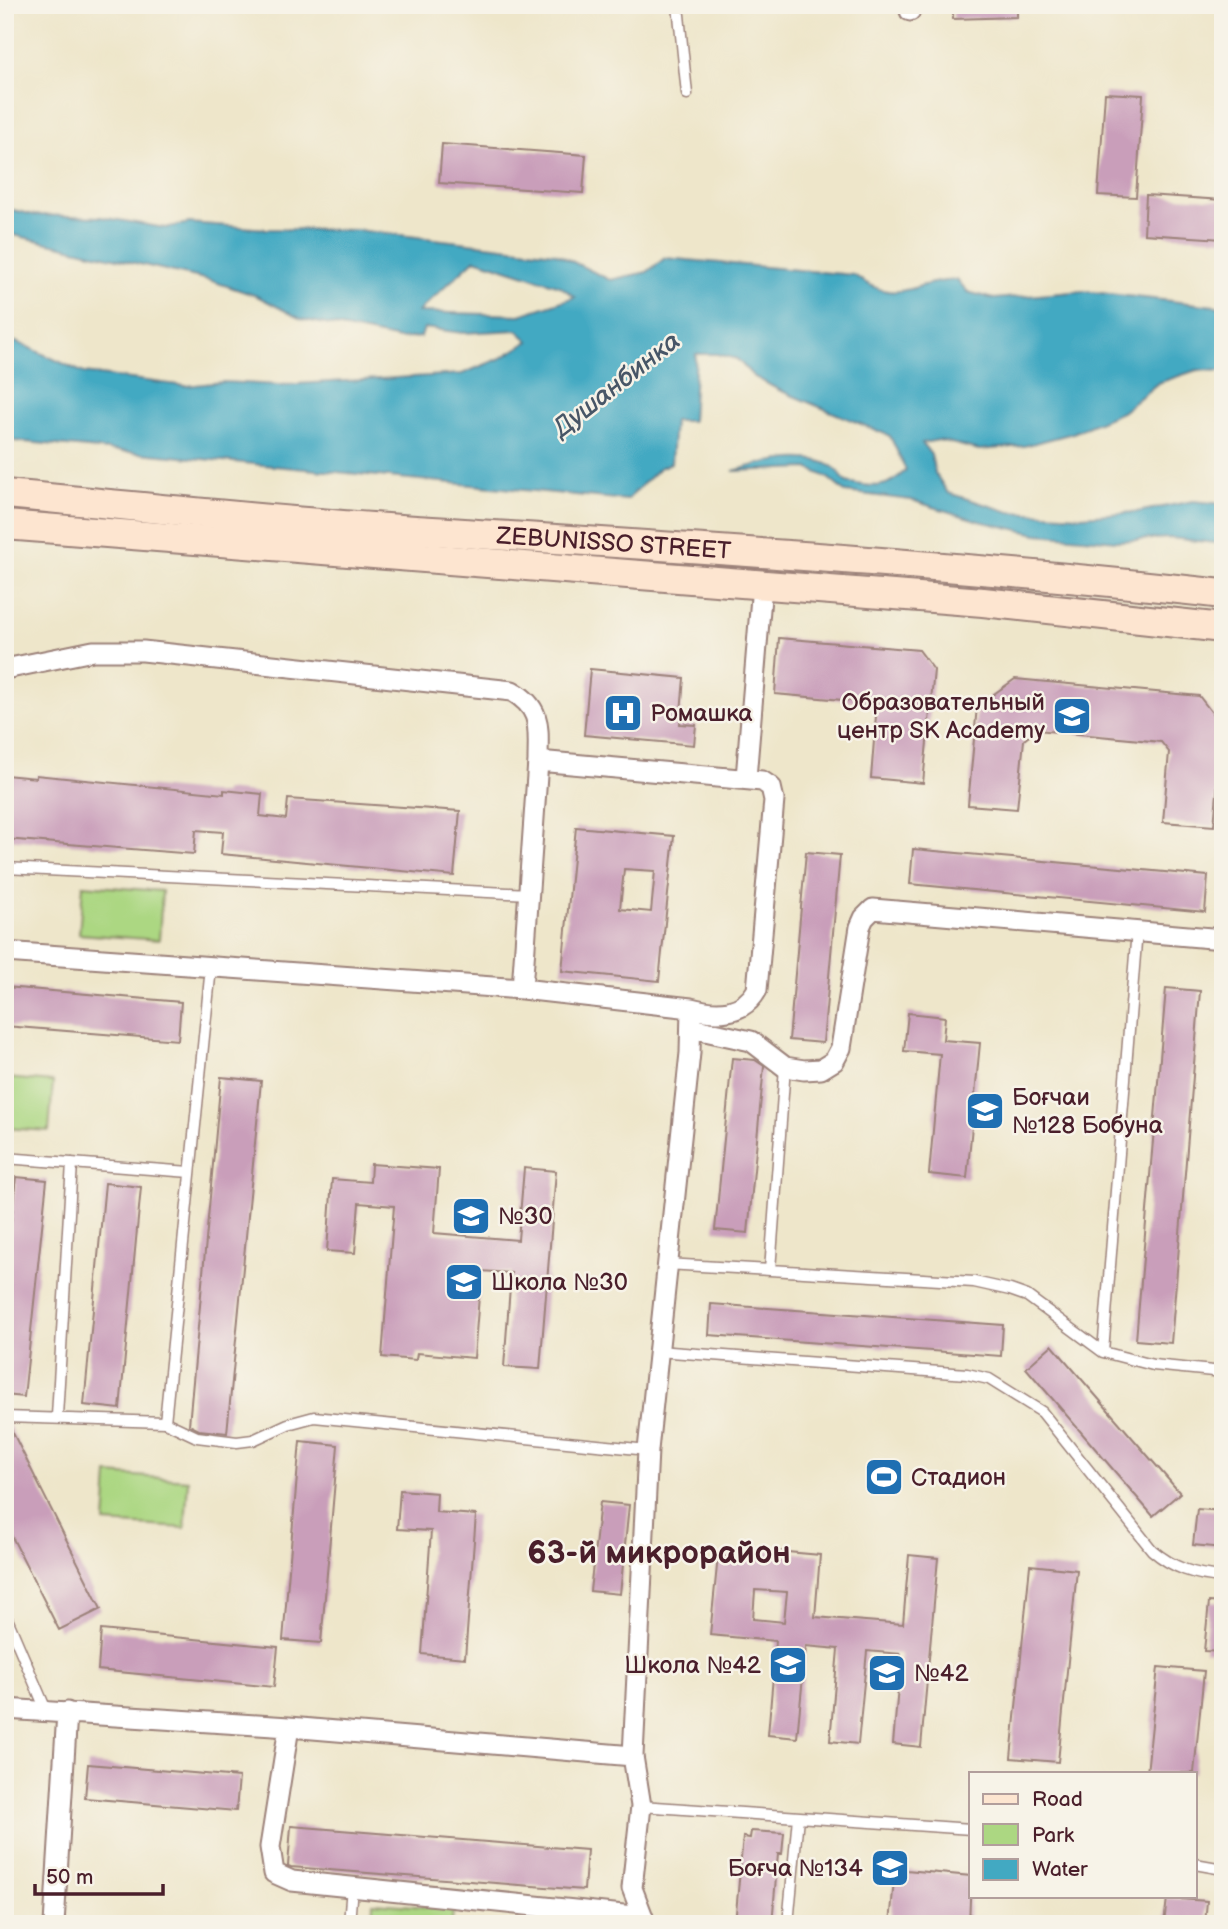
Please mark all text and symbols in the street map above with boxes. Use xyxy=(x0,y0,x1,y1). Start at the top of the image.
water label: Душанбинка xyxy=(546,326,687,446)
street label: ZEBUNISSO STREET xyxy=(495,521,733,565)
place label: Образовательный центр SK Academy xyxy=(837,688,1045,745)
hospital icon: Ромашка xyxy=(602,692,644,734)
school or university icon: Образовательный центр SK Academy xyxy=(1051,695,1093,737)
place label: Ромашка xyxy=(650,699,753,728)
place label: Боғчаи №128 Бобуна xyxy=(1012,1083,1163,1140)
school or university icon: Боғчаи №128 Бобуна xyxy=(964,1090,1006,1132)
school or university icon: №30 xyxy=(450,1195,492,1237)
place label: №30 xyxy=(498,1202,553,1231)
school or university icon: Школа №30 xyxy=(443,1261,485,1303)
place label: Школа №30 xyxy=(491,1268,628,1297)
sports icon: Стадион xyxy=(863,1456,905,1498)
place label: Стадион xyxy=(911,1463,1006,1492)
district label: 63-й микрорайон xyxy=(527,1534,791,1573)
school or university icon: Школа №42 xyxy=(767,1644,809,1686)
place label: Школа №42 xyxy=(624,1651,761,1680)
school or university icon: №42 xyxy=(866,1652,908,1694)
place label: №42 xyxy=(914,1659,969,1688)
legend xyxy=(969,1772,1196,1898)
text: Road xyxy=(1032,1787,1083,1812)
text: Park xyxy=(1032,1823,1075,1848)
school or university icon: Боғча №134 xyxy=(869,1847,911,1889)
scale bar xyxy=(35,1852,163,1896)
place label: Боғча №134 xyxy=(728,1854,863,1883)
text: Water xyxy=(1032,1857,1088,1882)
text: 50 m xyxy=(46,1865,93,1890)

